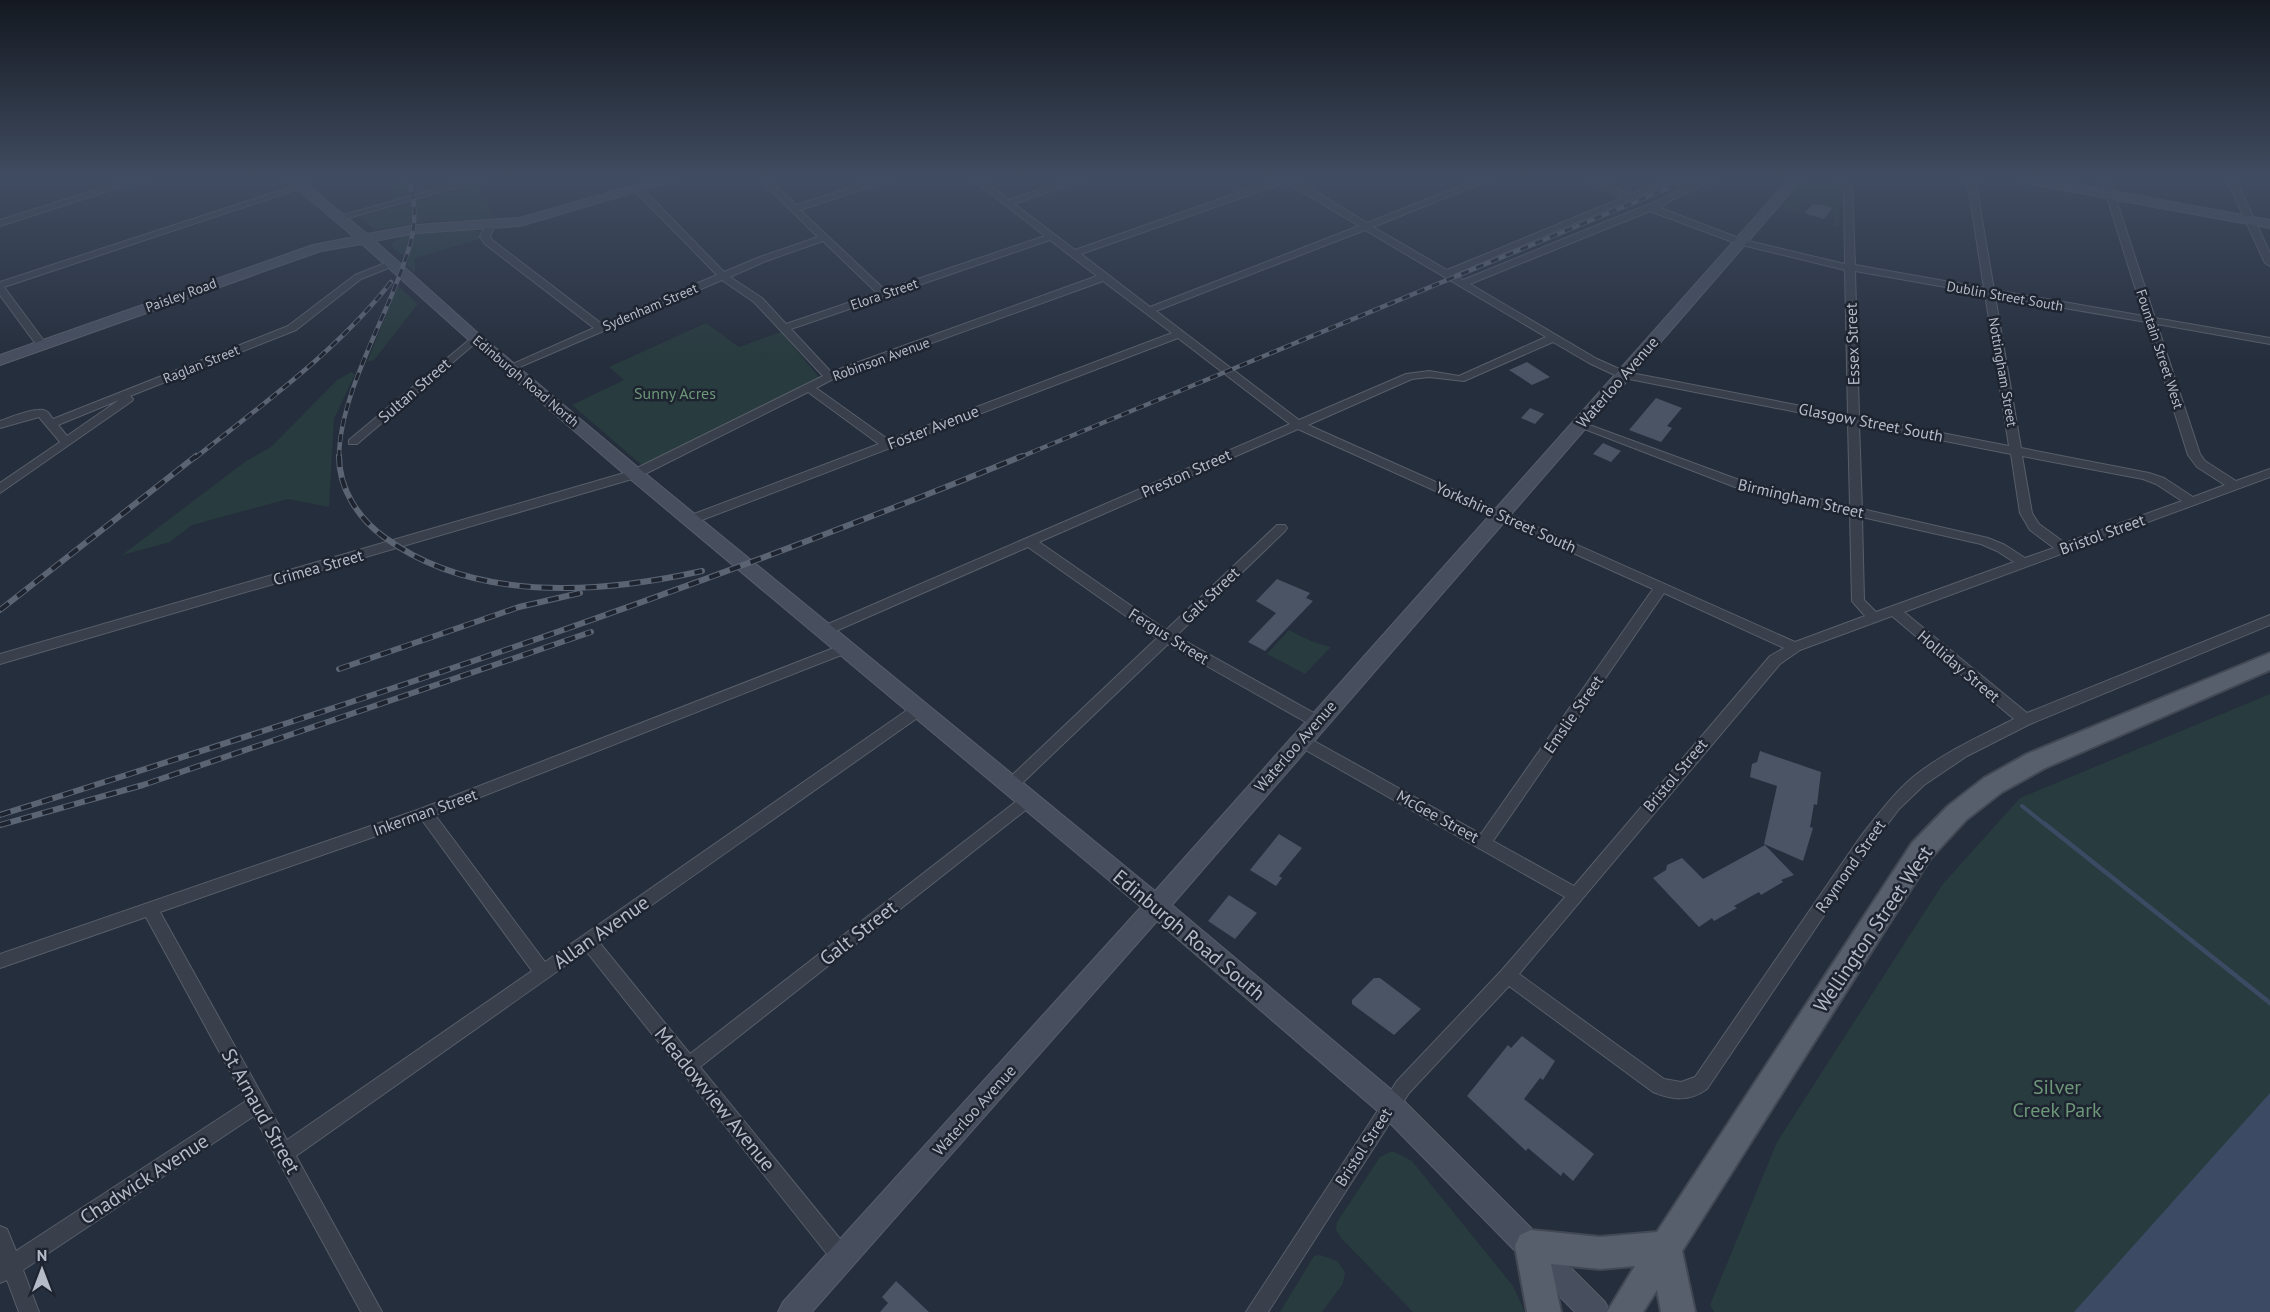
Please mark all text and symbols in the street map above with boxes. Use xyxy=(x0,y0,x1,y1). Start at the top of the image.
street label: Paisley Road xyxy=(143,274,219,316)
street label: Elora Street xyxy=(848,274,920,314)
street label: Dublin Street South xyxy=(1945,277,2065,315)
street label: Sydenham Street xyxy=(600,279,701,335)
street label: Fountain Street West xyxy=(2132,287,2188,411)
street label: Essex Street xyxy=(1841,302,1863,386)
street label: Nottingham Street xyxy=(1985,316,2022,428)
street label: Edinburgh Road North xyxy=(469,331,583,431)
street label: Waterloo Avenue xyxy=(1572,332,1662,432)
street label: Robinson Avenue xyxy=(830,333,932,385)
street label: Raglan Street xyxy=(160,340,242,387)
street label: Sultan Street xyxy=(374,353,455,427)
park label: Sunny Acres xyxy=(634,383,716,403)
street label: Glasgow Street South xyxy=(1797,398,1945,446)
street label: Foster Avenue xyxy=(885,400,981,454)
street label: Preston Street xyxy=(1138,444,1235,502)
street label: Birmingham Street xyxy=(1736,474,1866,522)
street label: Yorkshire Street South xyxy=(1433,477,1579,557)
street label: Bristol Street xyxy=(2057,509,2148,559)
street label: Crimea Street xyxy=(271,544,366,589)
street label: Galt Street xyxy=(1177,562,1244,628)
street label: Fergus Street xyxy=(1125,603,1213,669)
street label: Holliday Street xyxy=(1914,626,2005,707)
street label: Emslie Street xyxy=(1539,671,1607,757)
street label: Waterloo Avenue xyxy=(1250,696,1340,796)
street label: Bristol Street xyxy=(1639,734,1712,816)
street label: Inkerman Street xyxy=(370,784,480,840)
street label: McGee Street xyxy=(1393,785,1483,847)
street label: Raymond Street xyxy=(1811,815,1890,916)
street label: Wellington Street West xyxy=(1808,841,1938,1017)
street label: Edinburgh Road South xyxy=(1108,864,1270,1006)
street label: Allan Avenue xyxy=(548,889,654,975)
street label: Galt Street xyxy=(814,895,902,971)
street label: Meadowview Avenue xyxy=(649,1022,781,1176)
street label: St Arnaud Street xyxy=(216,1044,306,1178)
street label: Waterloo Avenue xyxy=(928,1061,1020,1159)
park label: Silver Creek Park xyxy=(2012,1074,2102,1123)
street label: Bristol Street xyxy=(1330,1104,1396,1190)
street label: Chadwick Avenue xyxy=(75,1128,213,1230)
north arrow xyxy=(12,1240,72,1300)
text: N xyxy=(37,1245,47,1265)

